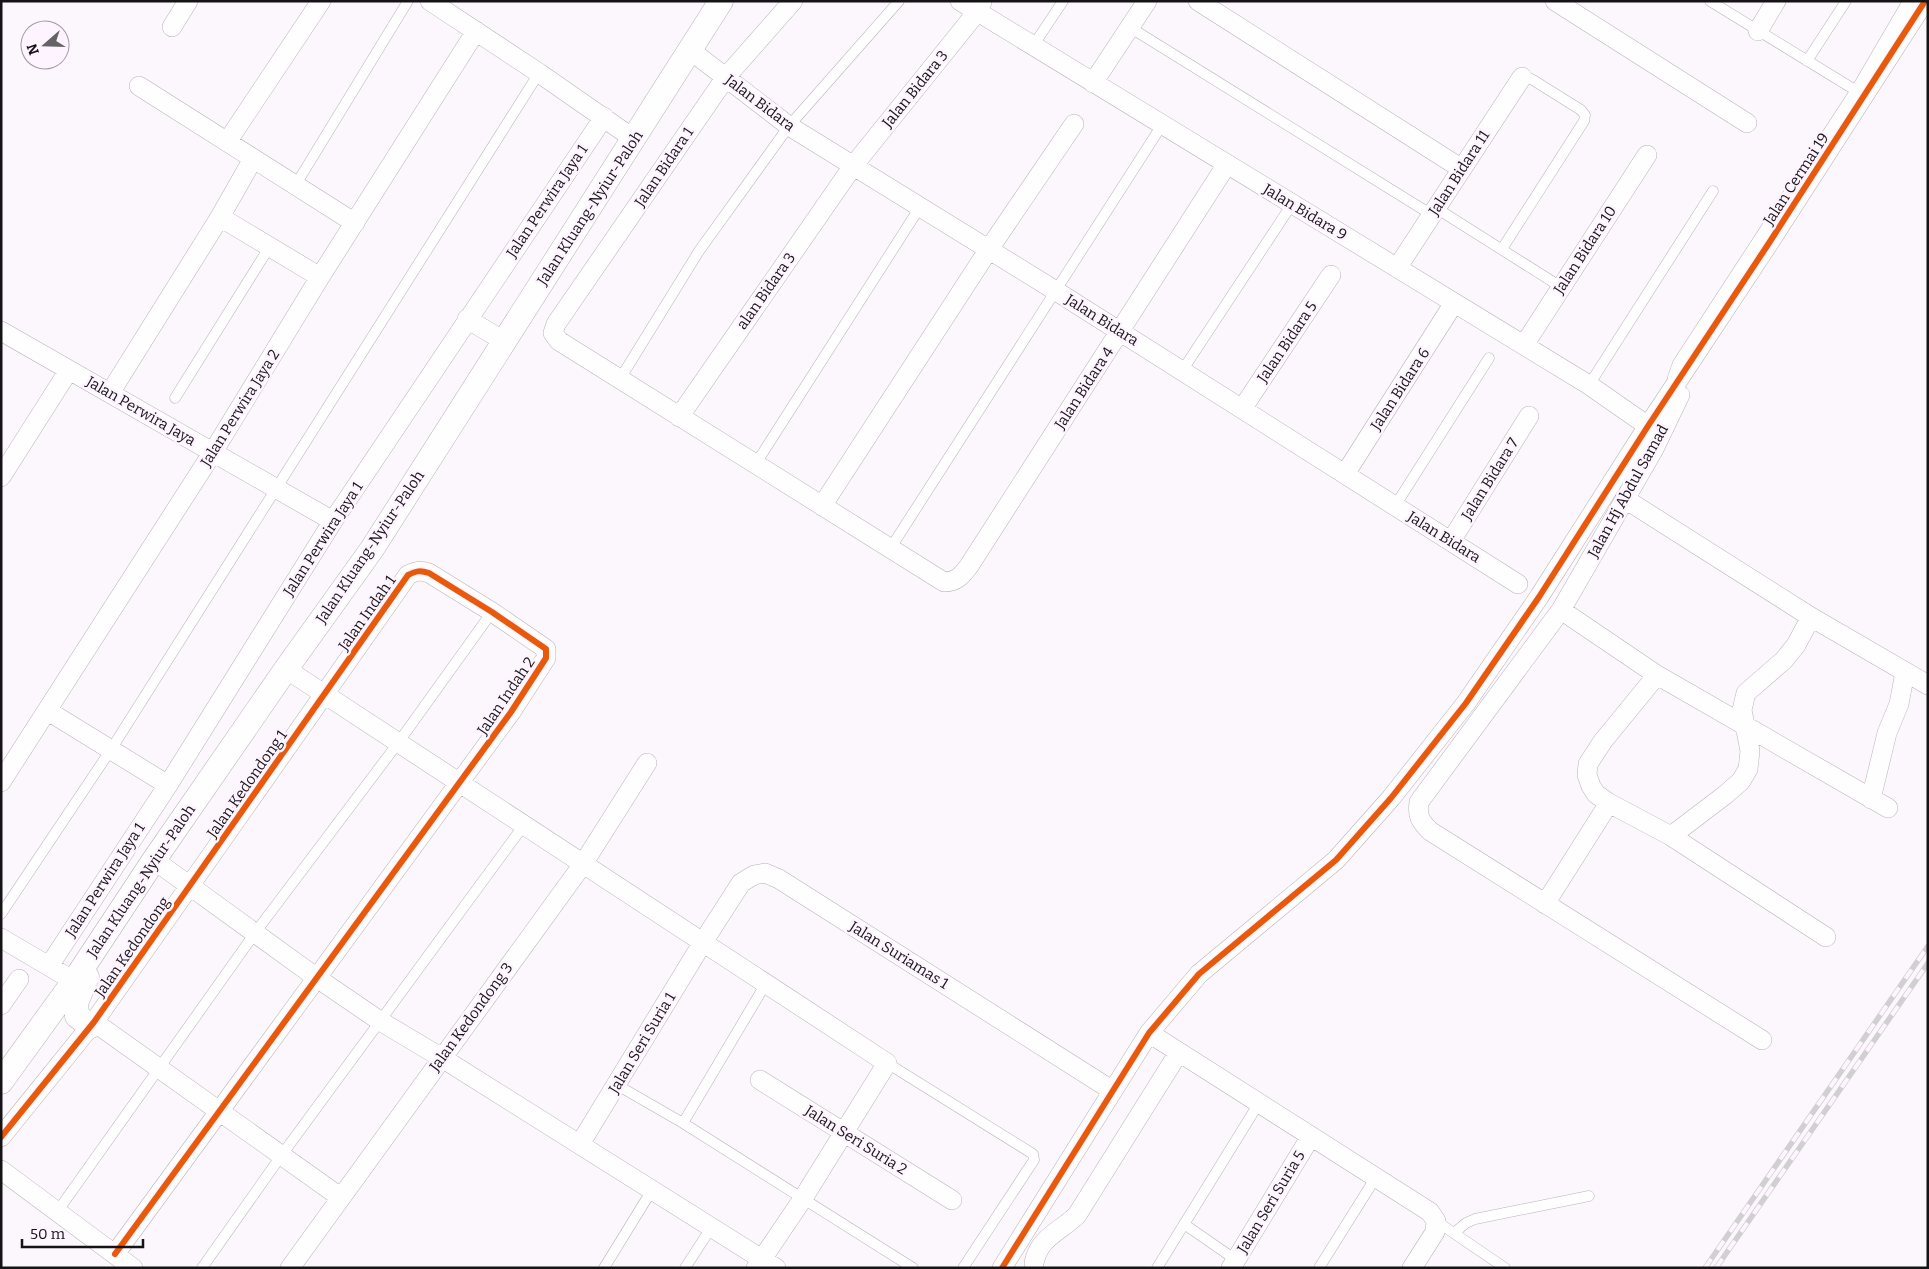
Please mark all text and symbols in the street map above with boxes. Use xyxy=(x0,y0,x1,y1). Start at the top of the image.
north arrow xyxy=(20,20,70,70)
text: N xyxy=(23,41,43,57)
street label: Jalan Bidara 3 xyxy=(878,47,952,132)
street label: Jalan Bidara xyxy=(721,70,798,135)
street label: Jalan Bidara 1 xyxy=(630,124,697,211)
street label: Jalan Kluang-Nyiur-Paloh xyxy=(533,127,647,289)
street label: Jalan Bidara 11 xyxy=(1424,127,1493,220)
street label: Jalan Cermai 19 xyxy=(1759,129,1833,229)
street label: Jalan Perwira Jaya 1 xyxy=(502,141,591,262)
street label: Jalan Bidara 9 xyxy=(1259,179,1350,244)
street label: Jalan Bidara 10 xyxy=(1549,203,1620,298)
street label: alan Bidara 3 xyxy=(733,249,799,333)
street label: Jalan Bidara xyxy=(1061,290,1142,350)
street label: Jalan Bidara 5 xyxy=(1253,298,1321,387)
street label: Jalan Bidara 4 xyxy=(1050,343,1117,433)
street label: Jalan Bidara 6 xyxy=(1366,344,1433,434)
street label: Jalan Perwira Jaya 2 xyxy=(196,346,283,471)
street label: Jalan Perwira Jaya xyxy=(82,372,199,450)
street label: Jalan Hj Abdul Samad xyxy=(1583,421,1672,562)
street label: Jalan Bidara 7 xyxy=(1457,434,1523,524)
street label: Jalan Kluang-Nyiur-Paloh xyxy=(312,467,428,628)
street label: Jalan Perwira Jaya 1 xyxy=(279,479,367,600)
street label: Jalan Bidara xyxy=(1403,507,1484,567)
street label: Jalan Indah 1 xyxy=(334,572,400,655)
street label: Jalan Indah 2 xyxy=(473,654,539,739)
street label: Jalan Kedondong 1 xyxy=(203,727,291,842)
street label: Jalan Kluang-Nyiur-Paloh xyxy=(83,801,199,962)
street label: Jalan Perwira Jaya 1 xyxy=(61,820,149,941)
street label: Jalan Kedondong xyxy=(90,893,173,1001)
street label: Jalan Suriamas 1 xyxy=(845,917,952,993)
street label: Jalan Kedondong 3 xyxy=(425,959,516,1076)
street label: Jalan Seri Suria 1 xyxy=(604,989,679,1098)
street label: Jalan Seri Suria 2 xyxy=(801,1101,910,1179)
street label: Jalan Seri Suria 5 xyxy=(1233,1147,1309,1257)
scale bar xyxy=(22,1216,144,1248)
text: 50 m xyxy=(30,1225,66,1243)

